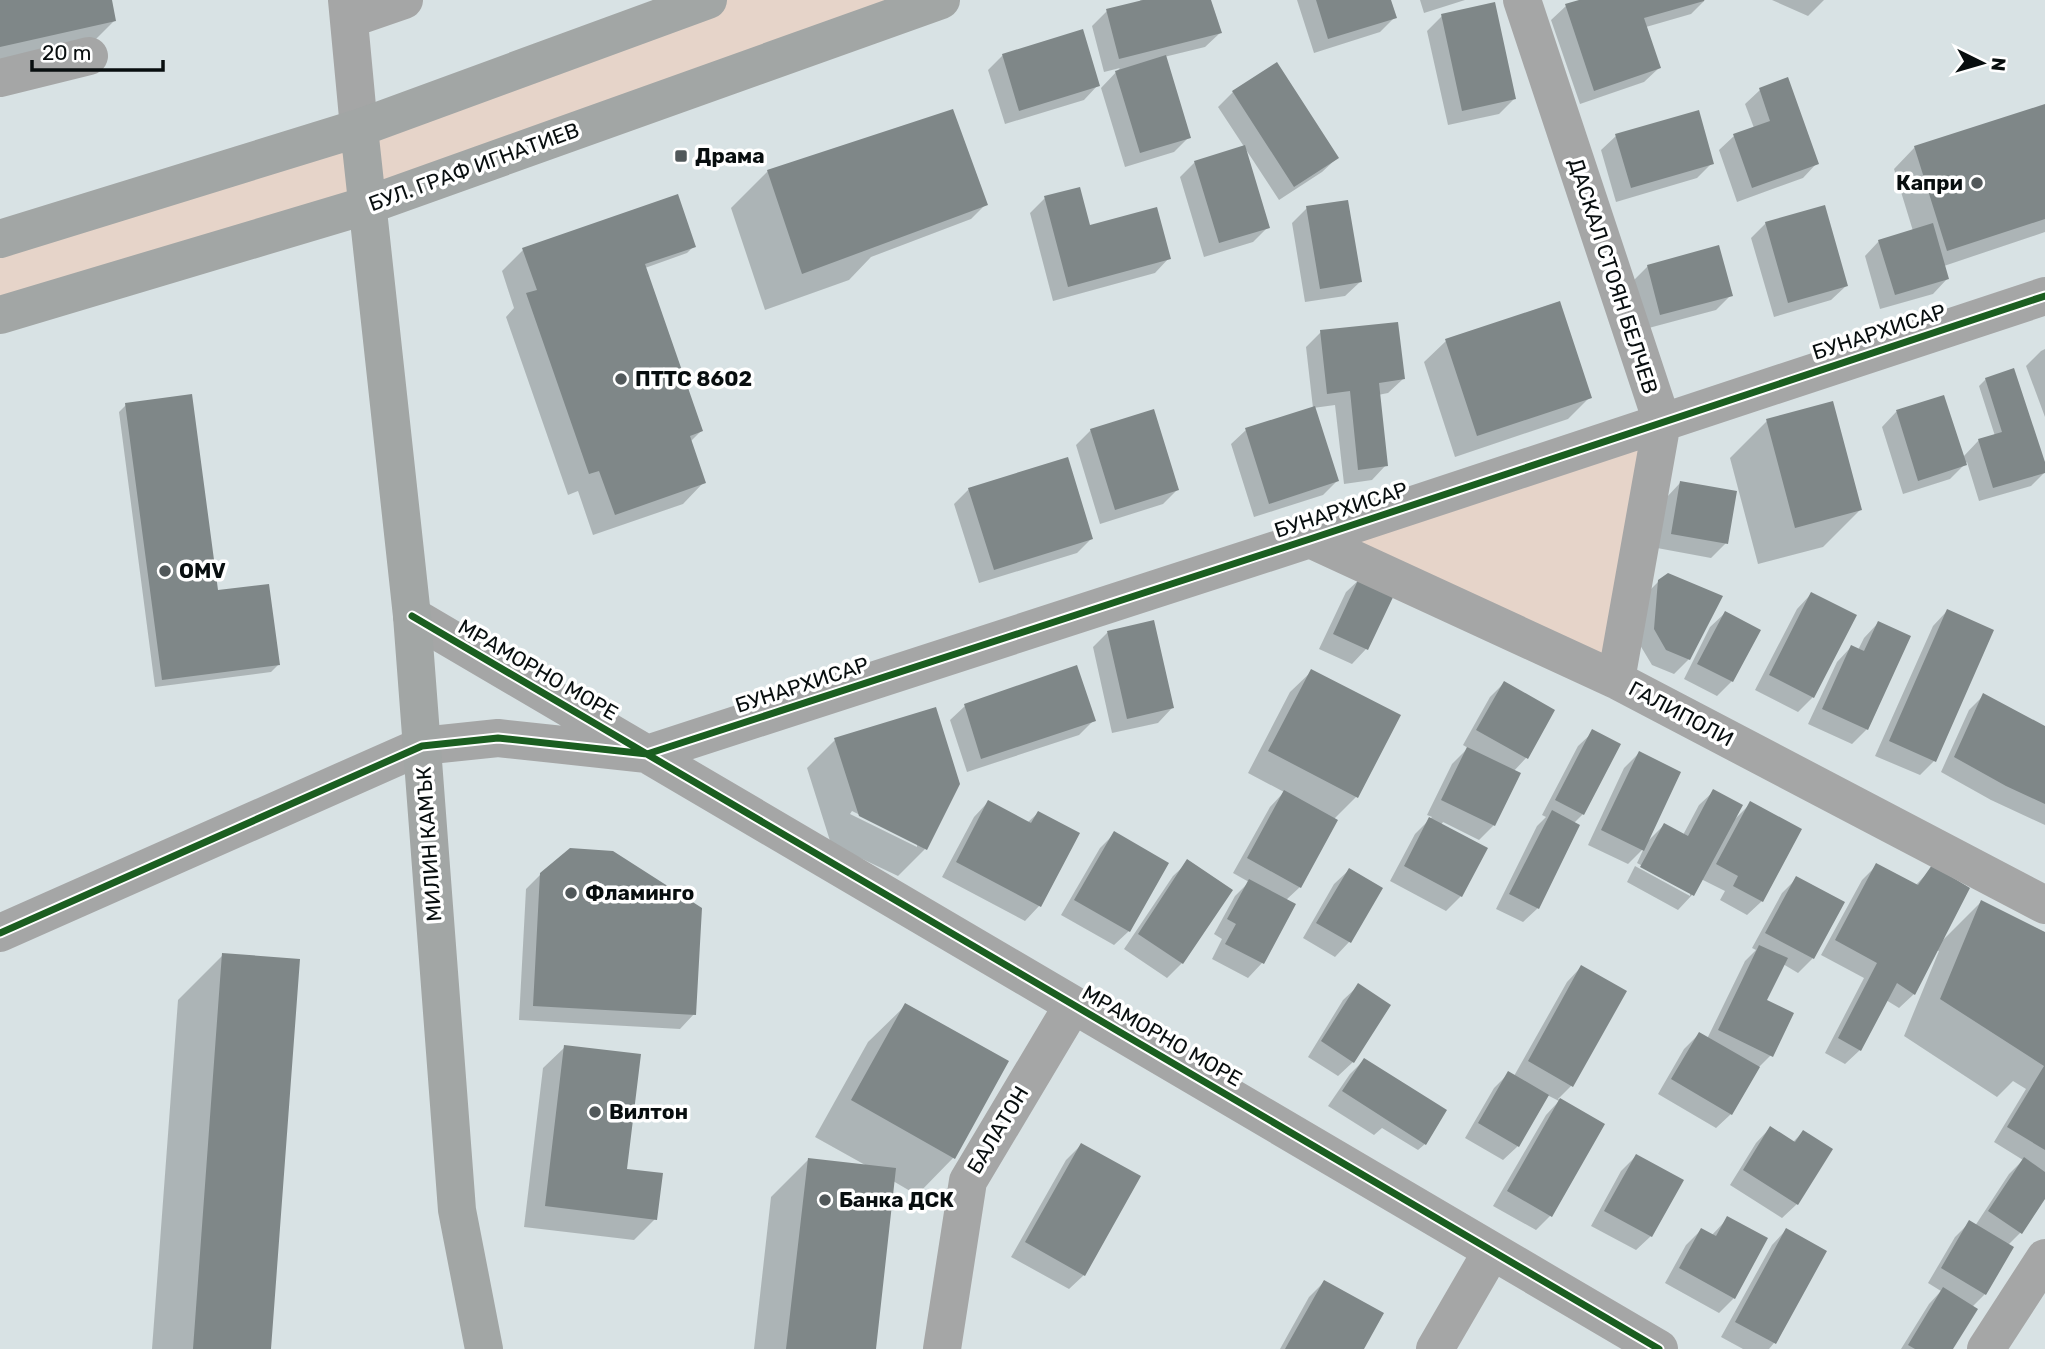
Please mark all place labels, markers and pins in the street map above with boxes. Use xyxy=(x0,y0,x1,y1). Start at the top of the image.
place label: Драма xyxy=(695,143,765,168)
marker: Драма xyxy=(673,148,689,164)
place label: Капри xyxy=(1896,170,1963,195)
marker: Капри xyxy=(1969,175,1985,191)
place label: ПТТС 8602 xyxy=(635,366,752,391)
marker: ПТТС 8602 xyxy=(613,371,629,387)
place label: OMV xyxy=(179,558,226,583)
marker: OMV xyxy=(157,563,173,579)
place label: Фламинго xyxy=(585,880,694,905)
marker: Фламинго xyxy=(563,885,579,901)
place label: Вилтон xyxy=(609,1099,688,1124)
marker: Вилтон xyxy=(587,1104,603,1120)
place label: Банка ДСК xyxy=(839,1187,954,1212)
marker: Банка ДСК xyxy=(817,1192,833,1208)

